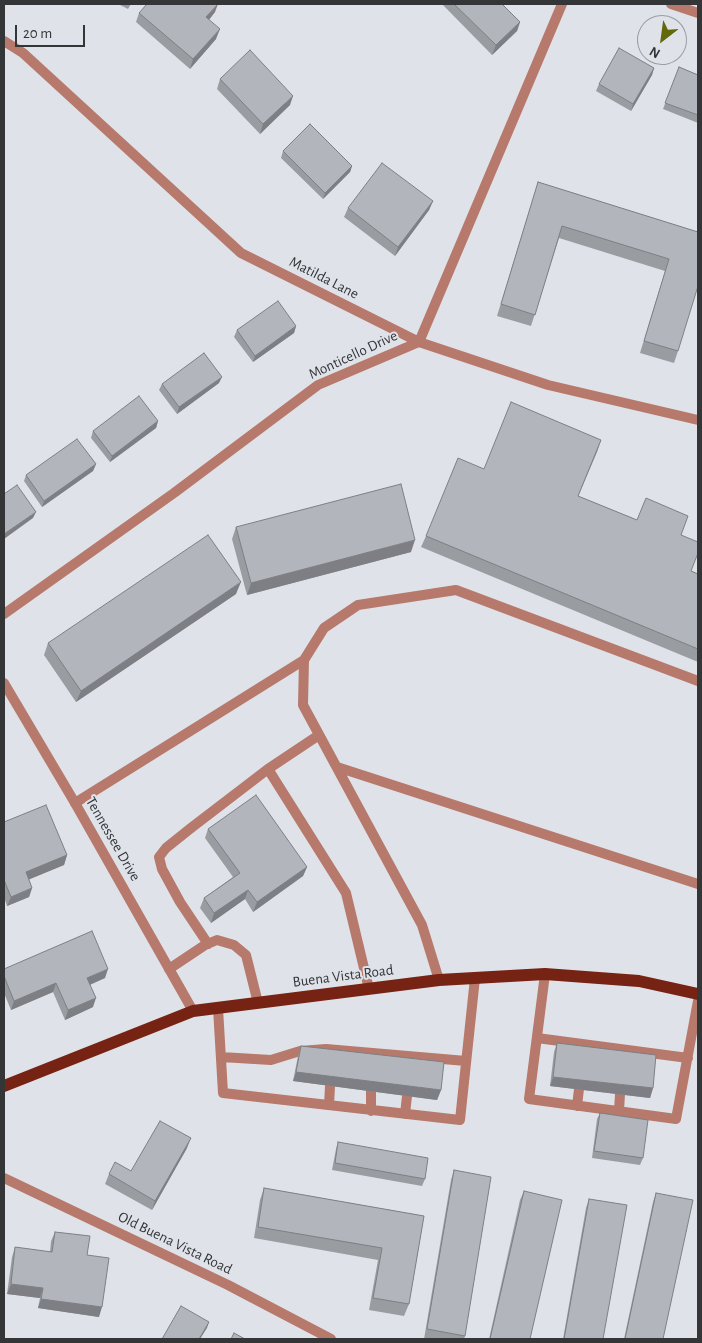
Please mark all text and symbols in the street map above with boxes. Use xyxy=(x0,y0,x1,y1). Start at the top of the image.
scale bar xyxy=(18,15,88,47)
north arrow xyxy=(637,15,687,65)
text: 20 m xyxy=(23,26,52,41)
text: N xyxy=(647,44,663,61)
street label: Matilda Lane xyxy=(286,253,362,303)
street label: Monticello Drive xyxy=(306,327,400,383)
street label: Tennessee Drive xyxy=(82,794,144,884)
street label: Buena Vista Road xyxy=(292,961,394,991)
street label: Old Buena Vista Road xyxy=(115,1208,235,1278)

